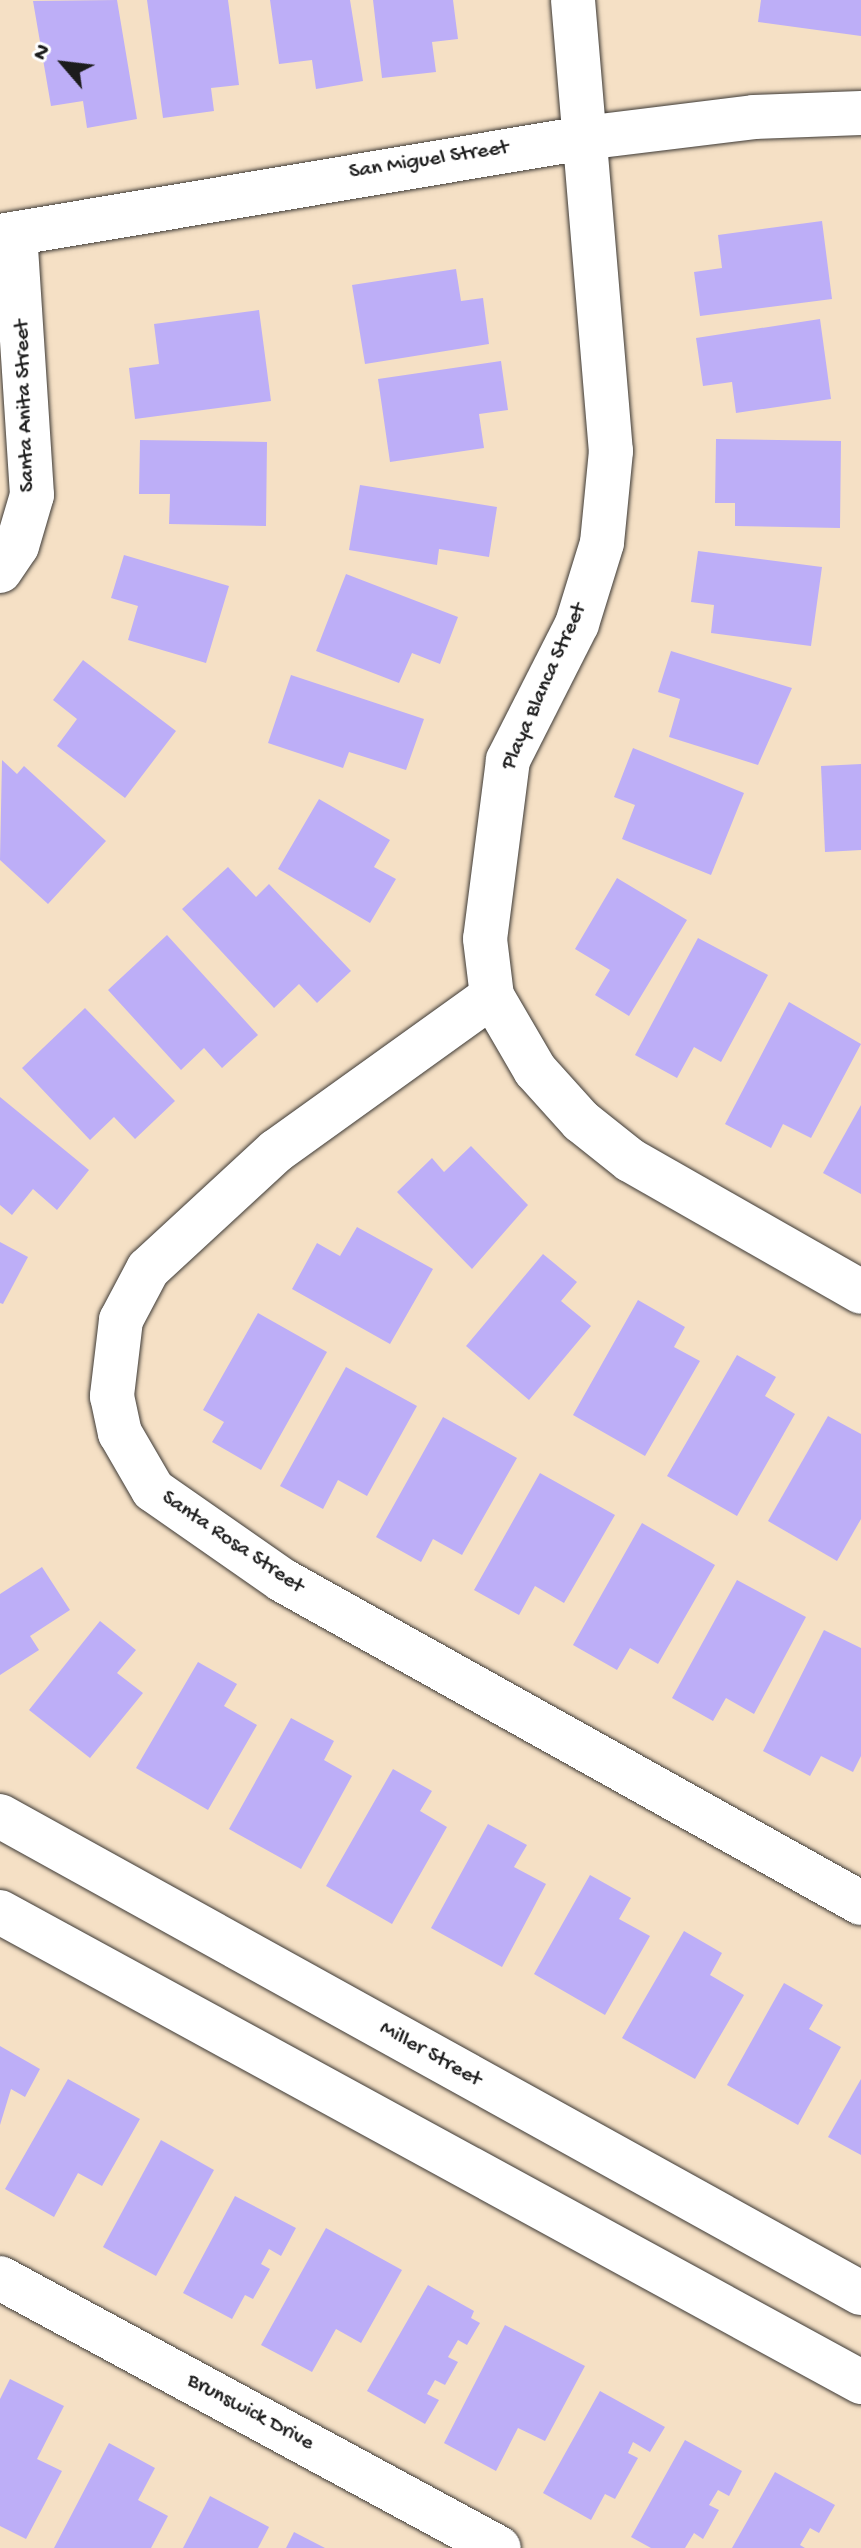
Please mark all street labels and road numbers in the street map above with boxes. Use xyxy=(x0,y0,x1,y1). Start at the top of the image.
street label: San Miguel Street xyxy=(347,135,511,187)
street label: Santa Anita Street xyxy=(10,319,42,493)
street label: Playa Blanca Street xyxy=(496,600,594,774)
street label: Santa Rosa Street xyxy=(156,1486,308,1600)
street label: Miller Street xyxy=(374,2016,486,2094)
street label: Brunswick Drive xyxy=(182,2368,318,2458)

